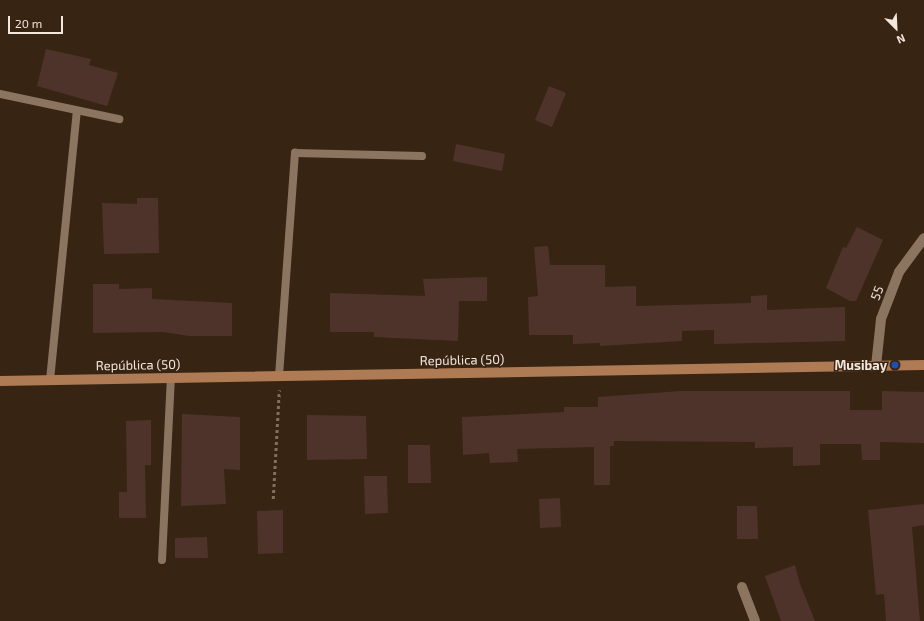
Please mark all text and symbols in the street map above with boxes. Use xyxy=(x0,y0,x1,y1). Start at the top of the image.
scale bar xyxy=(10,8,65,34)
north arrow xyxy=(876,8,916,48)
text: 20 m xyxy=(15,16,42,30)
text: N xyxy=(895,32,907,47)
street label: 55 xyxy=(867,284,887,302)
street label: República (50) xyxy=(420,351,504,369)
street label: República (50) xyxy=(96,356,180,374)
place label: Musibay xyxy=(834,357,887,373)
marker: Musibay xyxy=(890,360,900,370)

